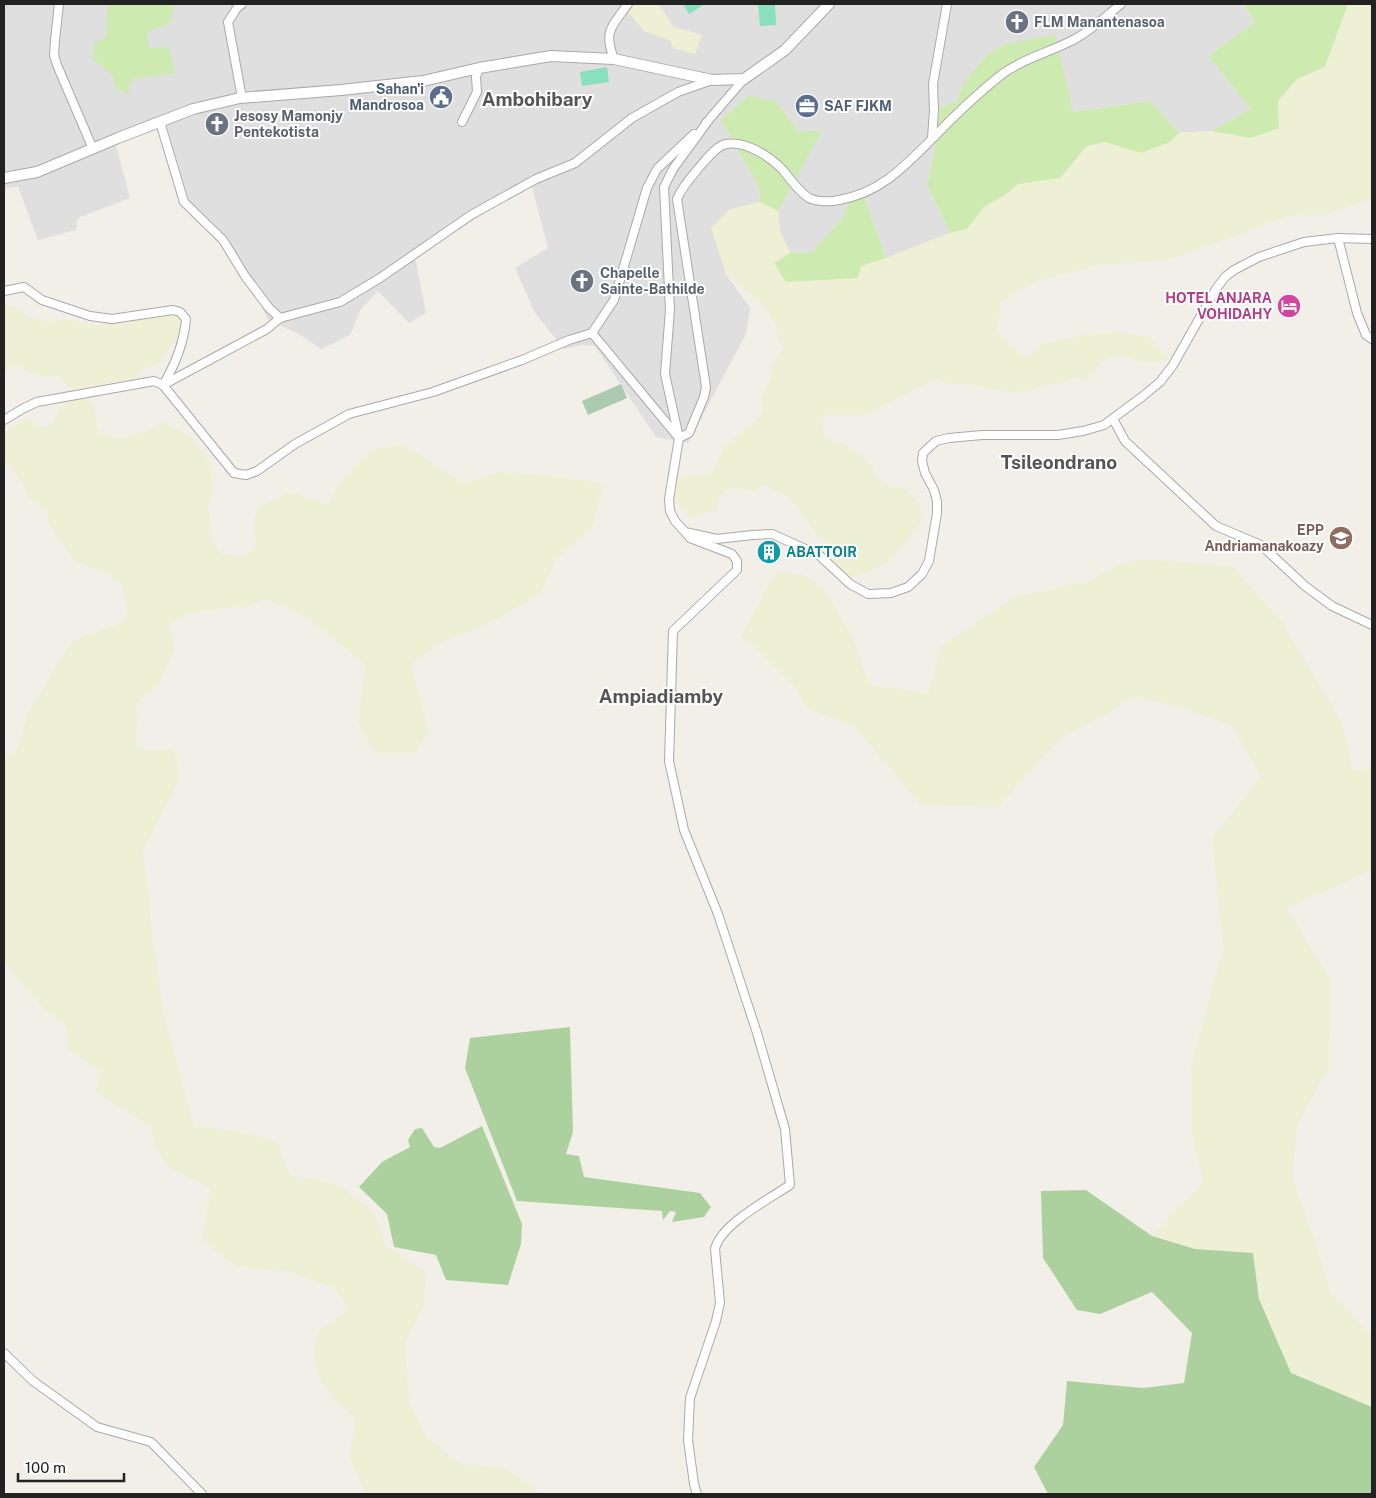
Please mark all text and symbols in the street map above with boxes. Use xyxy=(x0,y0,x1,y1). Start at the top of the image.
church icon: FLM Manantenasoa xyxy=(1004,9,1030,35)
place label: FLM Manantenasoa xyxy=(1034,14,1165,30)
place label: Sahan'i Mandrosoa xyxy=(349,81,424,113)
public building icon: Sahan'i Mandrosoa xyxy=(428,84,454,110)
district label: Ambohibary xyxy=(482,88,593,110)
office icon: SAF FJKM xyxy=(794,93,820,119)
place label: SAF FJKM xyxy=(824,98,892,114)
place label: Jesosy Mamonjy Pentekotista xyxy=(234,108,343,140)
church icon: Jesosy Mamonjy Pentekotista xyxy=(204,111,230,137)
place label: Chapelle Sainte-Bathilde xyxy=(600,265,705,297)
church icon: Chapelle Sainte-Bathilde xyxy=(569,268,595,294)
place label: HOTEL ANJARA VOHIDAHY xyxy=(1165,290,1273,322)
hotel icon: HOTEL ANJARA VOHIDAHY xyxy=(1276,293,1302,319)
district label: Tsileondrano xyxy=(1001,451,1117,473)
place label: EPP Andriamanakoazy xyxy=(1204,522,1324,554)
school or university icon: EPP Andriamanakoazy xyxy=(1328,525,1354,551)
building icon: ABATTOIR xyxy=(756,539,782,565)
place label: ABATTOIR xyxy=(786,544,857,560)
district label: Ampiadiamby xyxy=(599,685,724,707)
scale bar xyxy=(18,1450,124,1482)
text: 100 m xyxy=(25,1459,66,1476)

